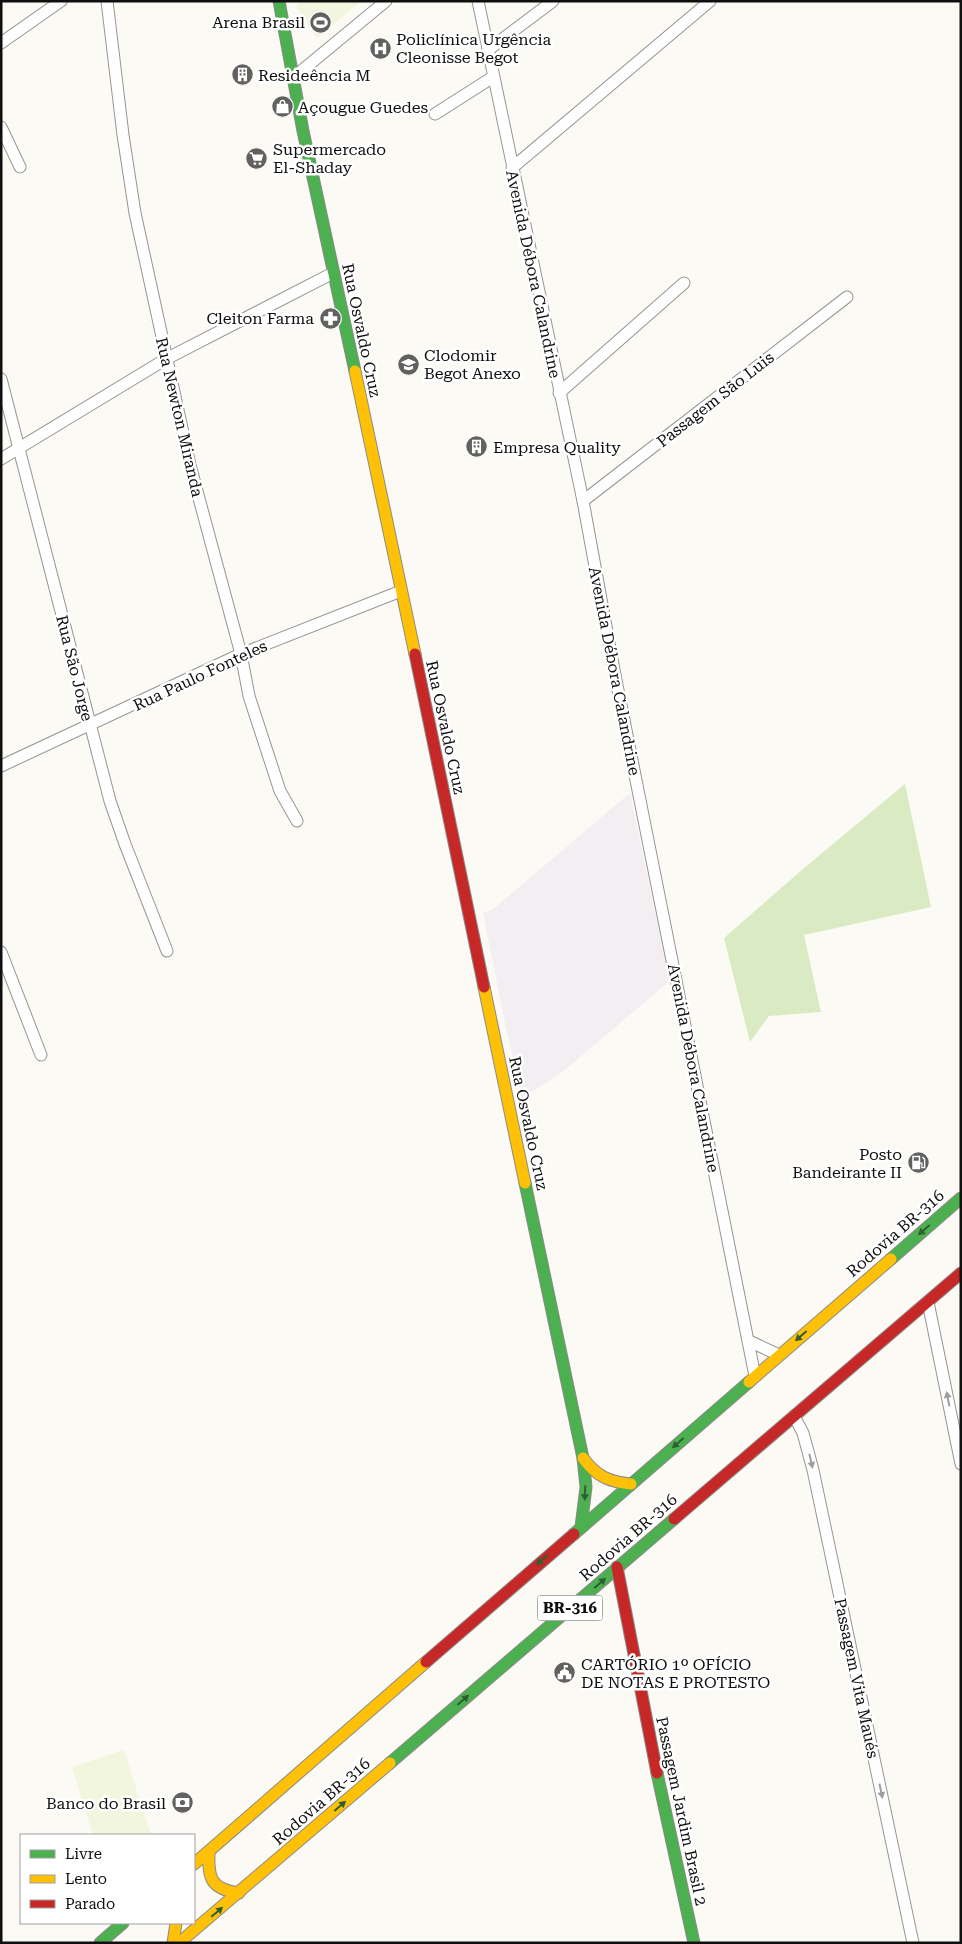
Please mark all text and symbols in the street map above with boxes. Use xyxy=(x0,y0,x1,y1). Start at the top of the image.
sports icon: Arena Brasil xyxy=(309,10,333,34)
place label: Arena Brasil xyxy=(212,13,305,32)
place label: Policlínica Urgência Cleonisse Begot xyxy=(396,30,552,67)
hospital icon: Policlínica Urgência Cleonisse Begot xyxy=(368,36,392,60)
building icon: Resideência M xyxy=(230,63,254,87)
place label: Resideência M xyxy=(258,66,371,85)
shop icon: Açougue Guedes xyxy=(270,95,294,119)
place label: Açougue Guedes xyxy=(298,98,429,117)
place label: Supermercado El-Shaday xyxy=(273,140,386,177)
supermarket icon: Supermercado El-Shaday xyxy=(245,146,269,170)
street label: Avenida Débora Calandrine xyxy=(502,168,565,380)
street label: Rua Osvaldo Cruz xyxy=(338,262,385,399)
pharmacy icon: Cleiton Farma xyxy=(318,306,342,330)
place label: Cleiton Farma xyxy=(206,309,314,328)
street label: Rua Newton Miranda xyxy=(152,335,207,499)
place label: Clodomir Begot Anexo xyxy=(424,346,521,383)
street label: Passagem São Luis xyxy=(653,348,778,451)
school or university icon: Clodomir Begot Anexo xyxy=(396,352,420,376)
building icon: Empresa Quality xyxy=(465,435,489,459)
place label: Empresa Quality xyxy=(493,438,621,457)
street label: Avenida Débora Calandrine xyxy=(585,565,644,777)
street label: Rua São Jorge xyxy=(52,613,97,723)
street label: Rua Paulo Fonteles xyxy=(130,636,271,715)
street label: Rua Osvaldo Cruz xyxy=(422,659,469,796)
street label: Avenida Débora Calandrine xyxy=(664,962,723,1174)
street label: Rua Osvaldo Cruz xyxy=(505,1055,552,1192)
place label: Posto Bandeirante II xyxy=(792,1145,902,1182)
fuel station icon: Posto Bandeirante II xyxy=(906,1151,930,1175)
street label: Rodovia BR-316 xyxy=(843,1186,948,1281)
one-way arrow xyxy=(917,1224,930,1235)
one-way arrow xyxy=(795,1330,807,1341)
one-way arrow xyxy=(943,1391,951,1407)
one-way arrow xyxy=(672,1437,685,1448)
one-way arrow xyxy=(807,1454,815,1469)
one-way arrow xyxy=(581,1485,589,1501)
street label: Rodovia BR-316 xyxy=(576,1490,681,1585)
one-way arrow xyxy=(536,1555,549,1566)
one-way arrow xyxy=(593,1577,606,1588)
road number: BR-316 xyxy=(538,1596,602,1620)
street label: Passagem Vita Maués xyxy=(830,1596,883,1760)
place label: CARTÓRIO 1º OFÍCIO DE NOTAS E PROTESTO xyxy=(581,1655,770,1692)
public building icon: CARTÓRIO 1º OFÍCIO DE NOTAS E PROTESTO xyxy=(553,1661,577,1685)
one-way arrow xyxy=(457,1694,469,1706)
street label: Passagem Jardim Brasil 2 xyxy=(652,1715,711,1907)
street label: Rodovia BR-316 xyxy=(269,1754,374,1849)
one-way arrow xyxy=(877,1784,885,1800)
bank icon: Banco do Brasil xyxy=(170,1791,194,1815)
place label: Banco do Brasil xyxy=(46,1794,166,1813)
one-way arrow xyxy=(334,1800,346,1812)
legend xyxy=(20,1834,195,1924)
text: Livre xyxy=(65,1845,102,1863)
text: Lento xyxy=(65,1870,107,1888)
text: Parado xyxy=(65,1895,115,1913)
one-way arrow xyxy=(210,1906,223,1917)

